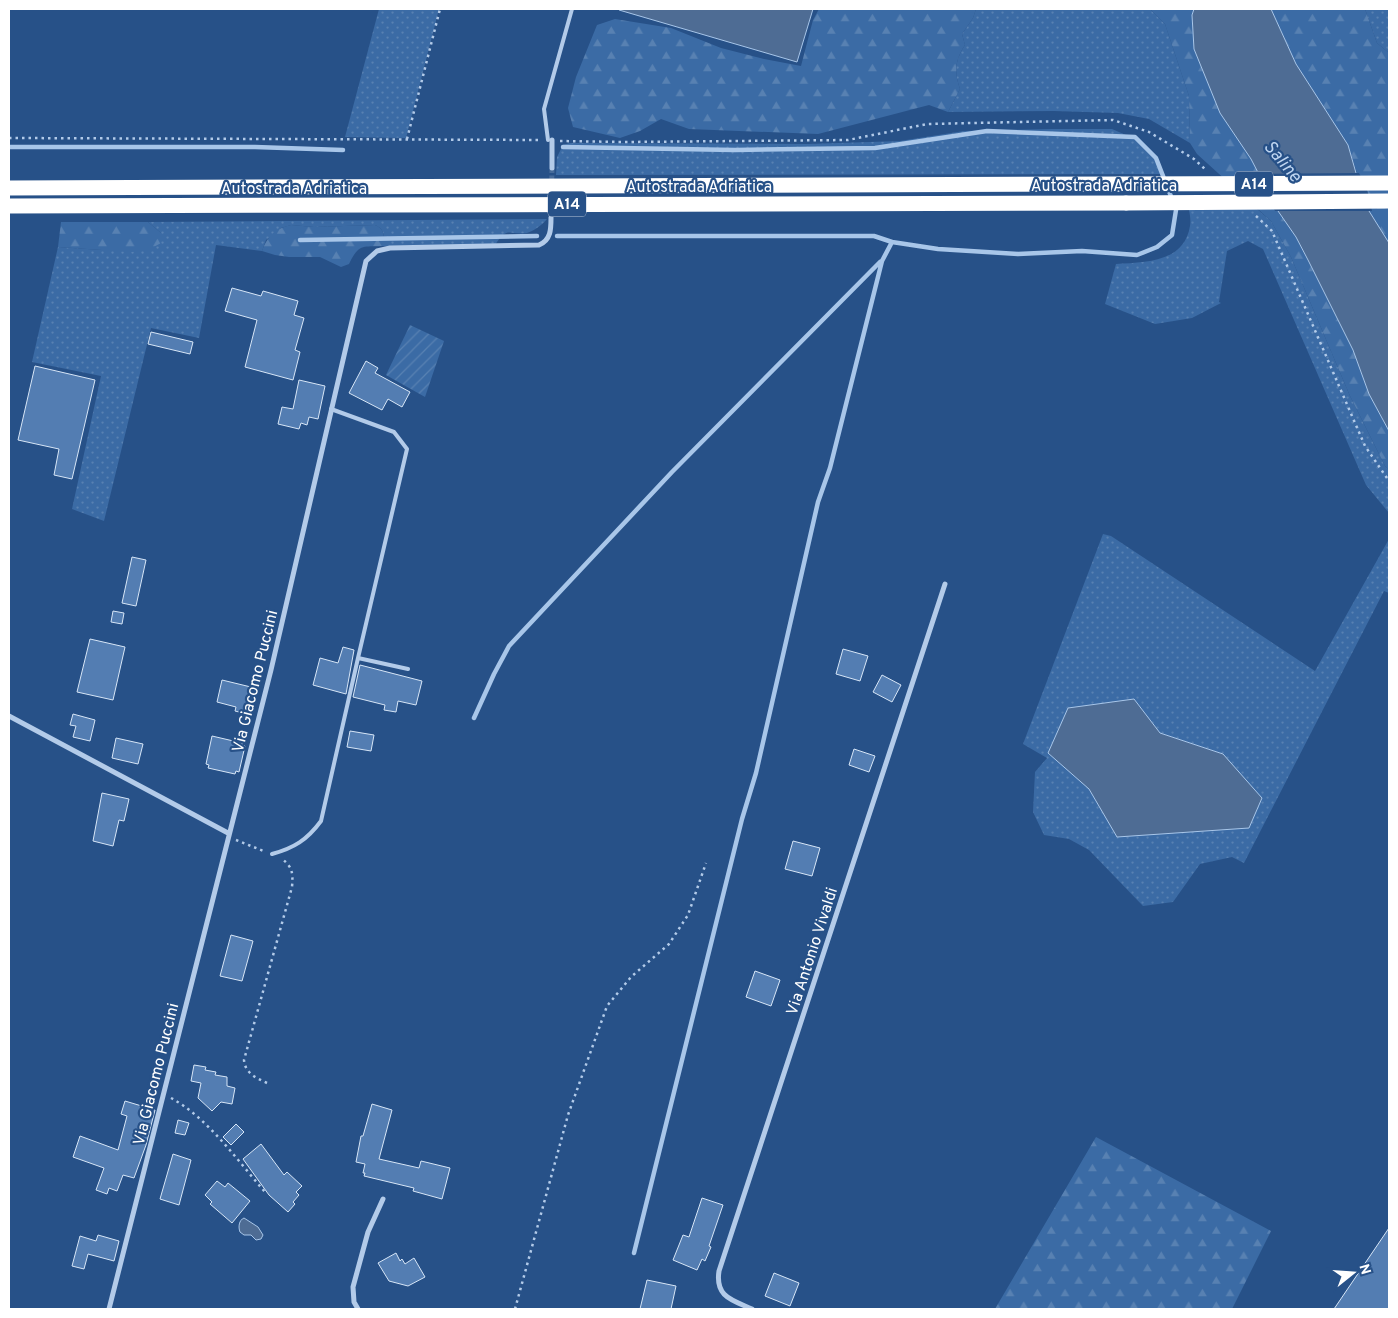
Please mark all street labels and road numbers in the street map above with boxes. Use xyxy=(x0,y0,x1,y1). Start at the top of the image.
road number: A14 xyxy=(1235,172,1273,196)
street label: Autostrada Adriatica xyxy=(1031,177,1177,197)
street label: Autostrada Adriatica xyxy=(626,178,772,198)
street label: Autostrada Adriatica xyxy=(221,180,367,200)
road number: A14 xyxy=(548,192,586,216)
street label: Via Giacomo Puccini xyxy=(229,608,283,755)
street label: Via Antonio Vivaldi xyxy=(783,885,843,1018)
street label: Via Giacomo Puccini xyxy=(130,1001,184,1148)

